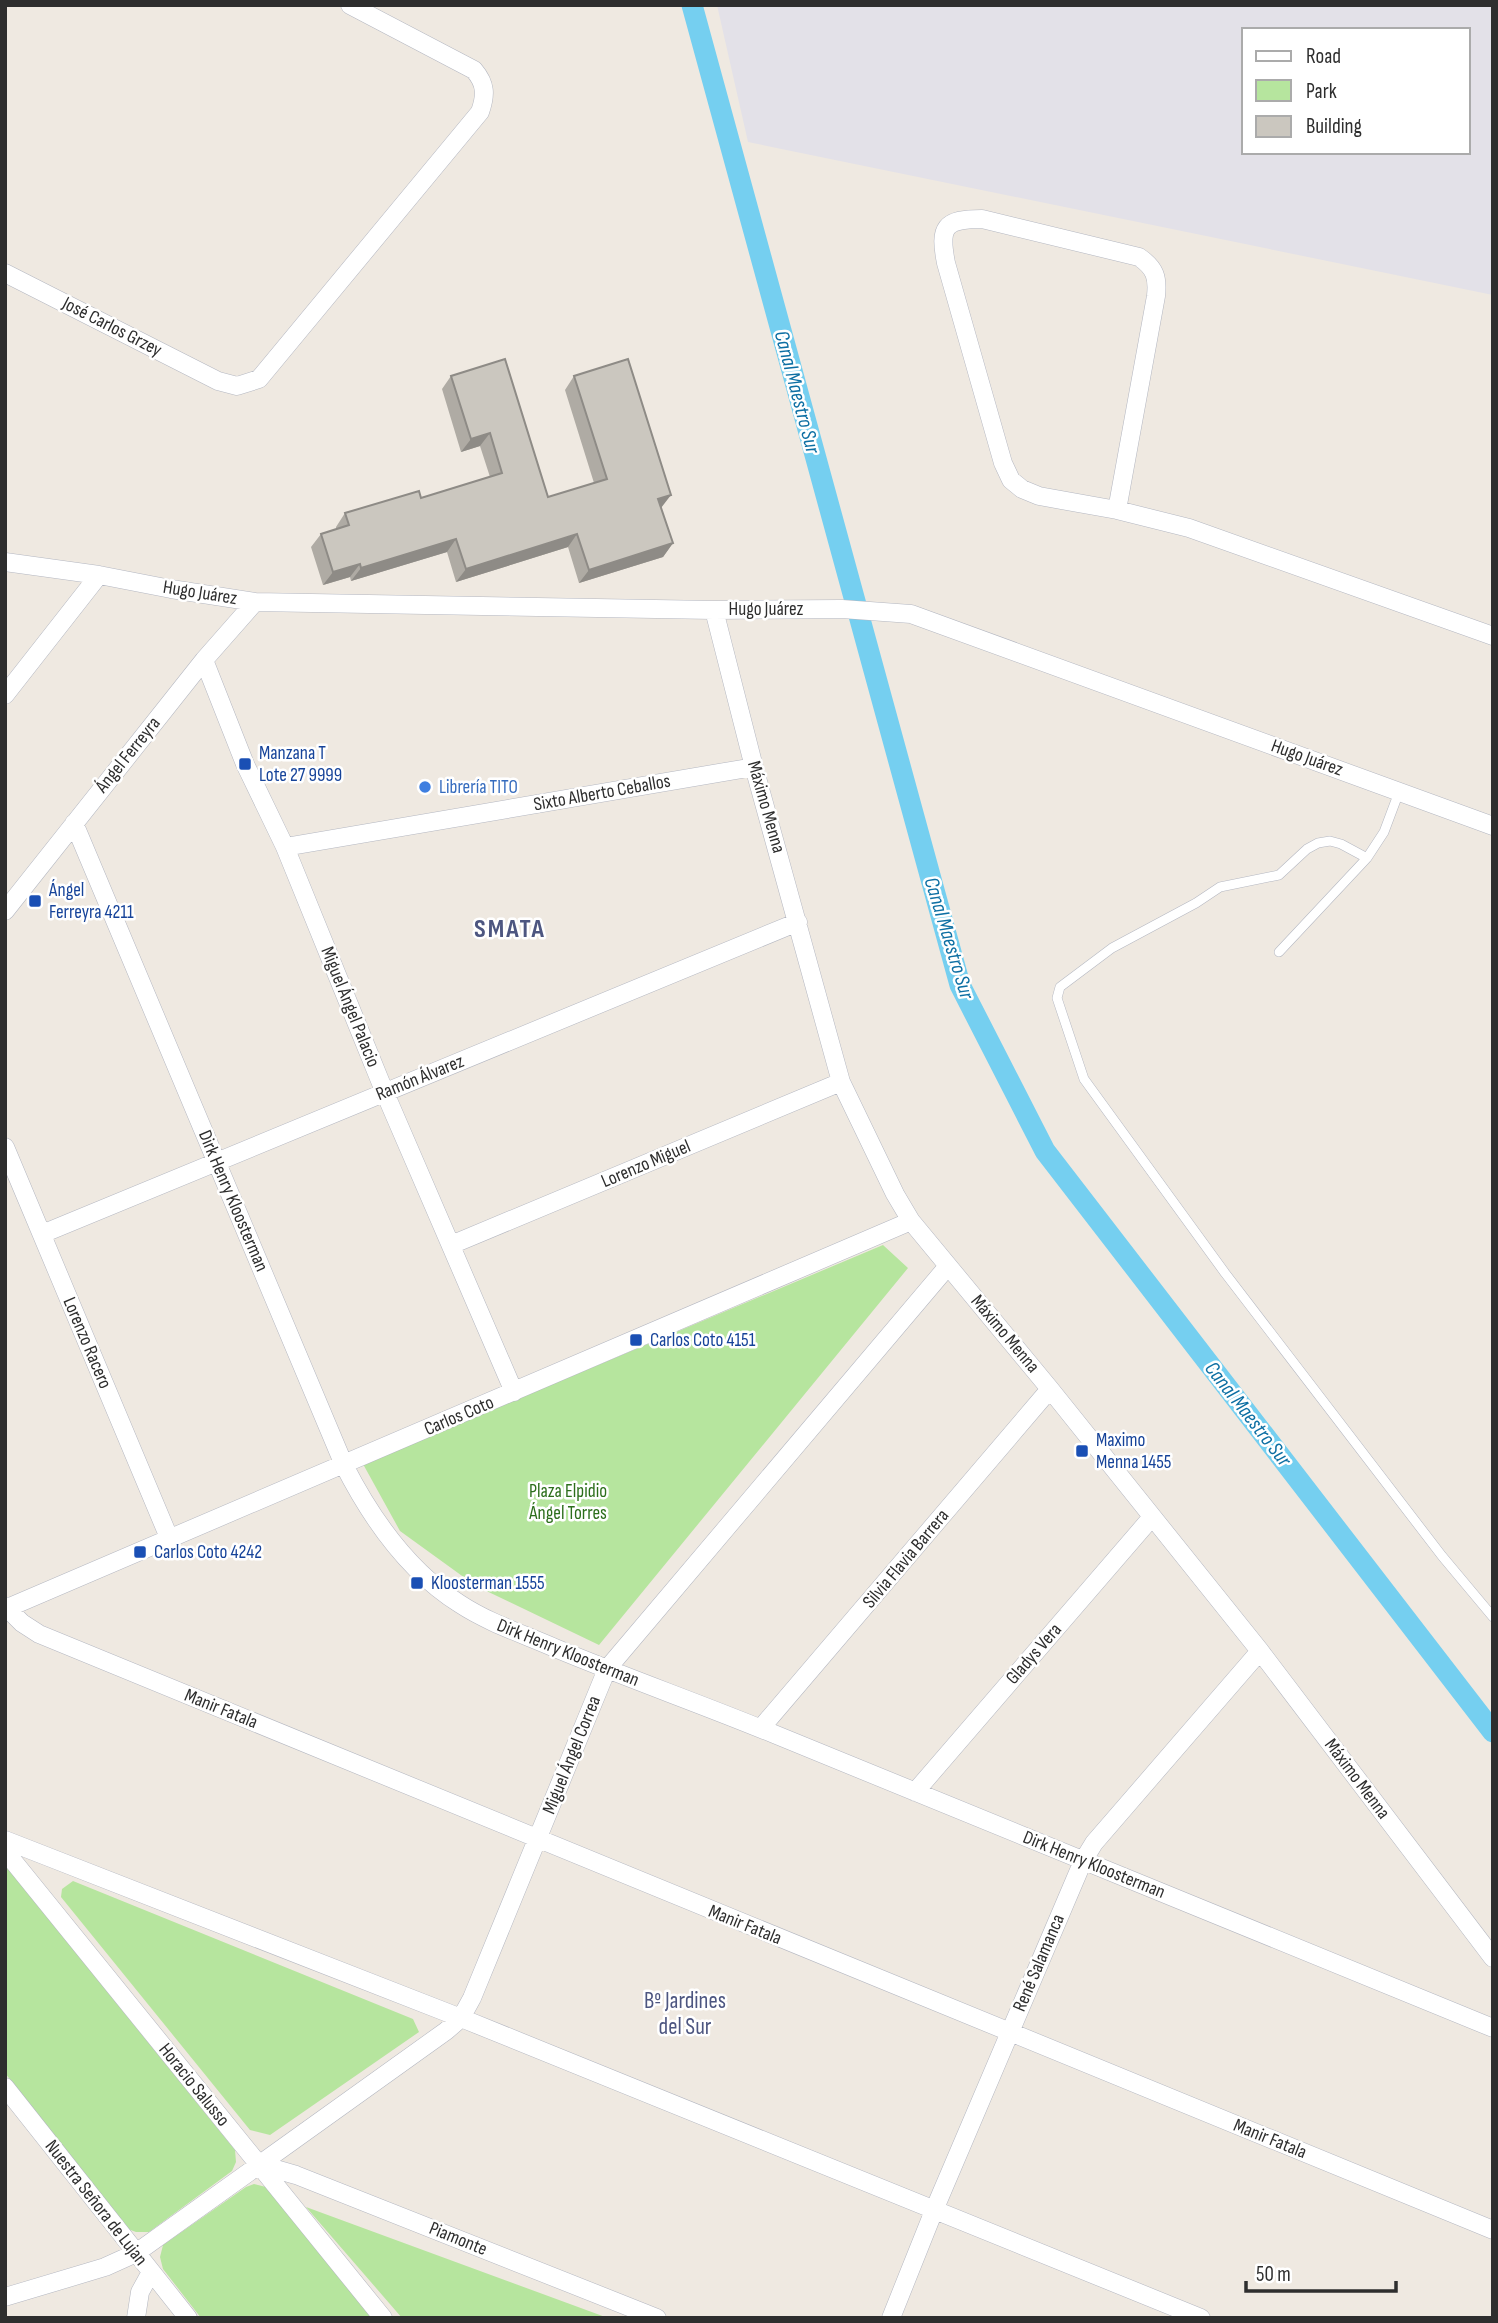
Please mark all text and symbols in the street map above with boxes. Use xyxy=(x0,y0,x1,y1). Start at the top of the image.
legend xyxy=(1242,28,1470,154)
text: Road xyxy=(1306,44,1341,69)
text: Park xyxy=(1306,79,1337,104)
text: Building xyxy=(1306,114,1362,139)
street label: José Carlos Grzey xyxy=(58,292,166,362)
water label: Canal Maestro Sur xyxy=(769,328,826,457)
street label: Hugo Juárez xyxy=(161,576,239,610)
street label: Hugo Juárez xyxy=(729,598,804,621)
street label: Ángel Ferreyra xyxy=(90,712,166,798)
street label: Hugo Juárez xyxy=(1268,734,1346,782)
place label: Manzana T Lote 27 9999 xyxy=(259,742,342,787)
marker: Manzana T Lote 27 9999 xyxy=(237,756,253,772)
street label: Máximo Menna xyxy=(742,758,790,856)
street label: Sixto Alberto Ceballos xyxy=(532,770,672,816)
place label: Librería TITO xyxy=(439,776,518,799)
marker: Librería TITO xyxy=(417,779,433,795)
water label: Canal Maestro Sur xyxy=(919,874,980,1003)
place label: Ángel Ferreyra 4211 xyxy=(48,879,134,924)
marker: Ángel Ferreyra 4211 xyxy=(27,893,43,909)
district label: SMATA xyxy=(474,914,546,945)
street label: Miguel Ángel Palacio xyxy=(315,943,385,1071)
street label: Ramón Álvarez xyxy=(373,1050,468,1106)
street label: Dirk Henry Kloosterman xyxy=(193,1127,273,1275)
street label: Lorenzo Miguel xyxy=(598,1135,694,1193)
street label: Máximo Menna xyxy=(966,1290,1044,1378)
street label: Lorenzo Racero xyxy=(57,1294,117,1392)
place label: Carlos Coto 4151 xyxy=(650,1329,756,1352)
marker: Carlos Coto 4151 xyxy=(628,1332,644,1348)
water label: Canal Maestro Sur xyxy=(1199,1357,1297,1472)
street label: Carlos Coto xyxy=(421,1391,497,1441)
place label: Maximo Menna 1455 xyxy=(1096,1429,1171,1474)
marker: Maximo Menna 1455 xyxy=(1074,1443,1090,1459)
park label: Plaza Elpidio Ángel Torres xyxy=(528,1480,607,1525)
street label: Silvia Flavia Barrera xyxy=(858,1505,954,1613)
place label: Carlos Coto 4242 xyxy=(154,1541,262,1564)
marker: Carlos Coto 4242 xyxy=(132,1544,148,1560)
place label: Kloosterman 1555 xyxy=(431,1572,545,1595)
marker: Kloosterman 1555 xyxy=(409,1575,425,1591)
street label: Dirk Henry Kloosterman xyxy=(494,1614,642,1692)
street label: Gladys Vera xyxy=(1001,1619,1067,1689)
street label: Manir Fatala xyxy=(181,1684,261,1734)
street label: Miguel Ángel Correa xyxy=(538,1693,606,1817)
street label: Máximo Menna xyxy=(1319,1734,1395,1824)
street label: Dirk Henry Kloosterman xyxy=(1020,1826,1168,1904)
street label: Manir Fatala xyxy=(705,1900,785,1950)
street label: René Salamanca xyxy=(1008,1911,1070,2015)
district label: Bº Jardines del Sur xyxy=(644,1987,726,2041)
street label: Horacio Salusso xyxy=(154,2039,234,2131)
street label: Manir Fatala xyxy=(1230,2114,1310,2164)
street label: Nuestra Señora de Lujan xyxy=(40,2136,152,2270)
street label: Piamonte xyxy=(426,2217,490,2261)
scale bar xyxy=(1246,2250,1396,2294)
text: 50 m xyxy=(1256,2262,1291,2287)

